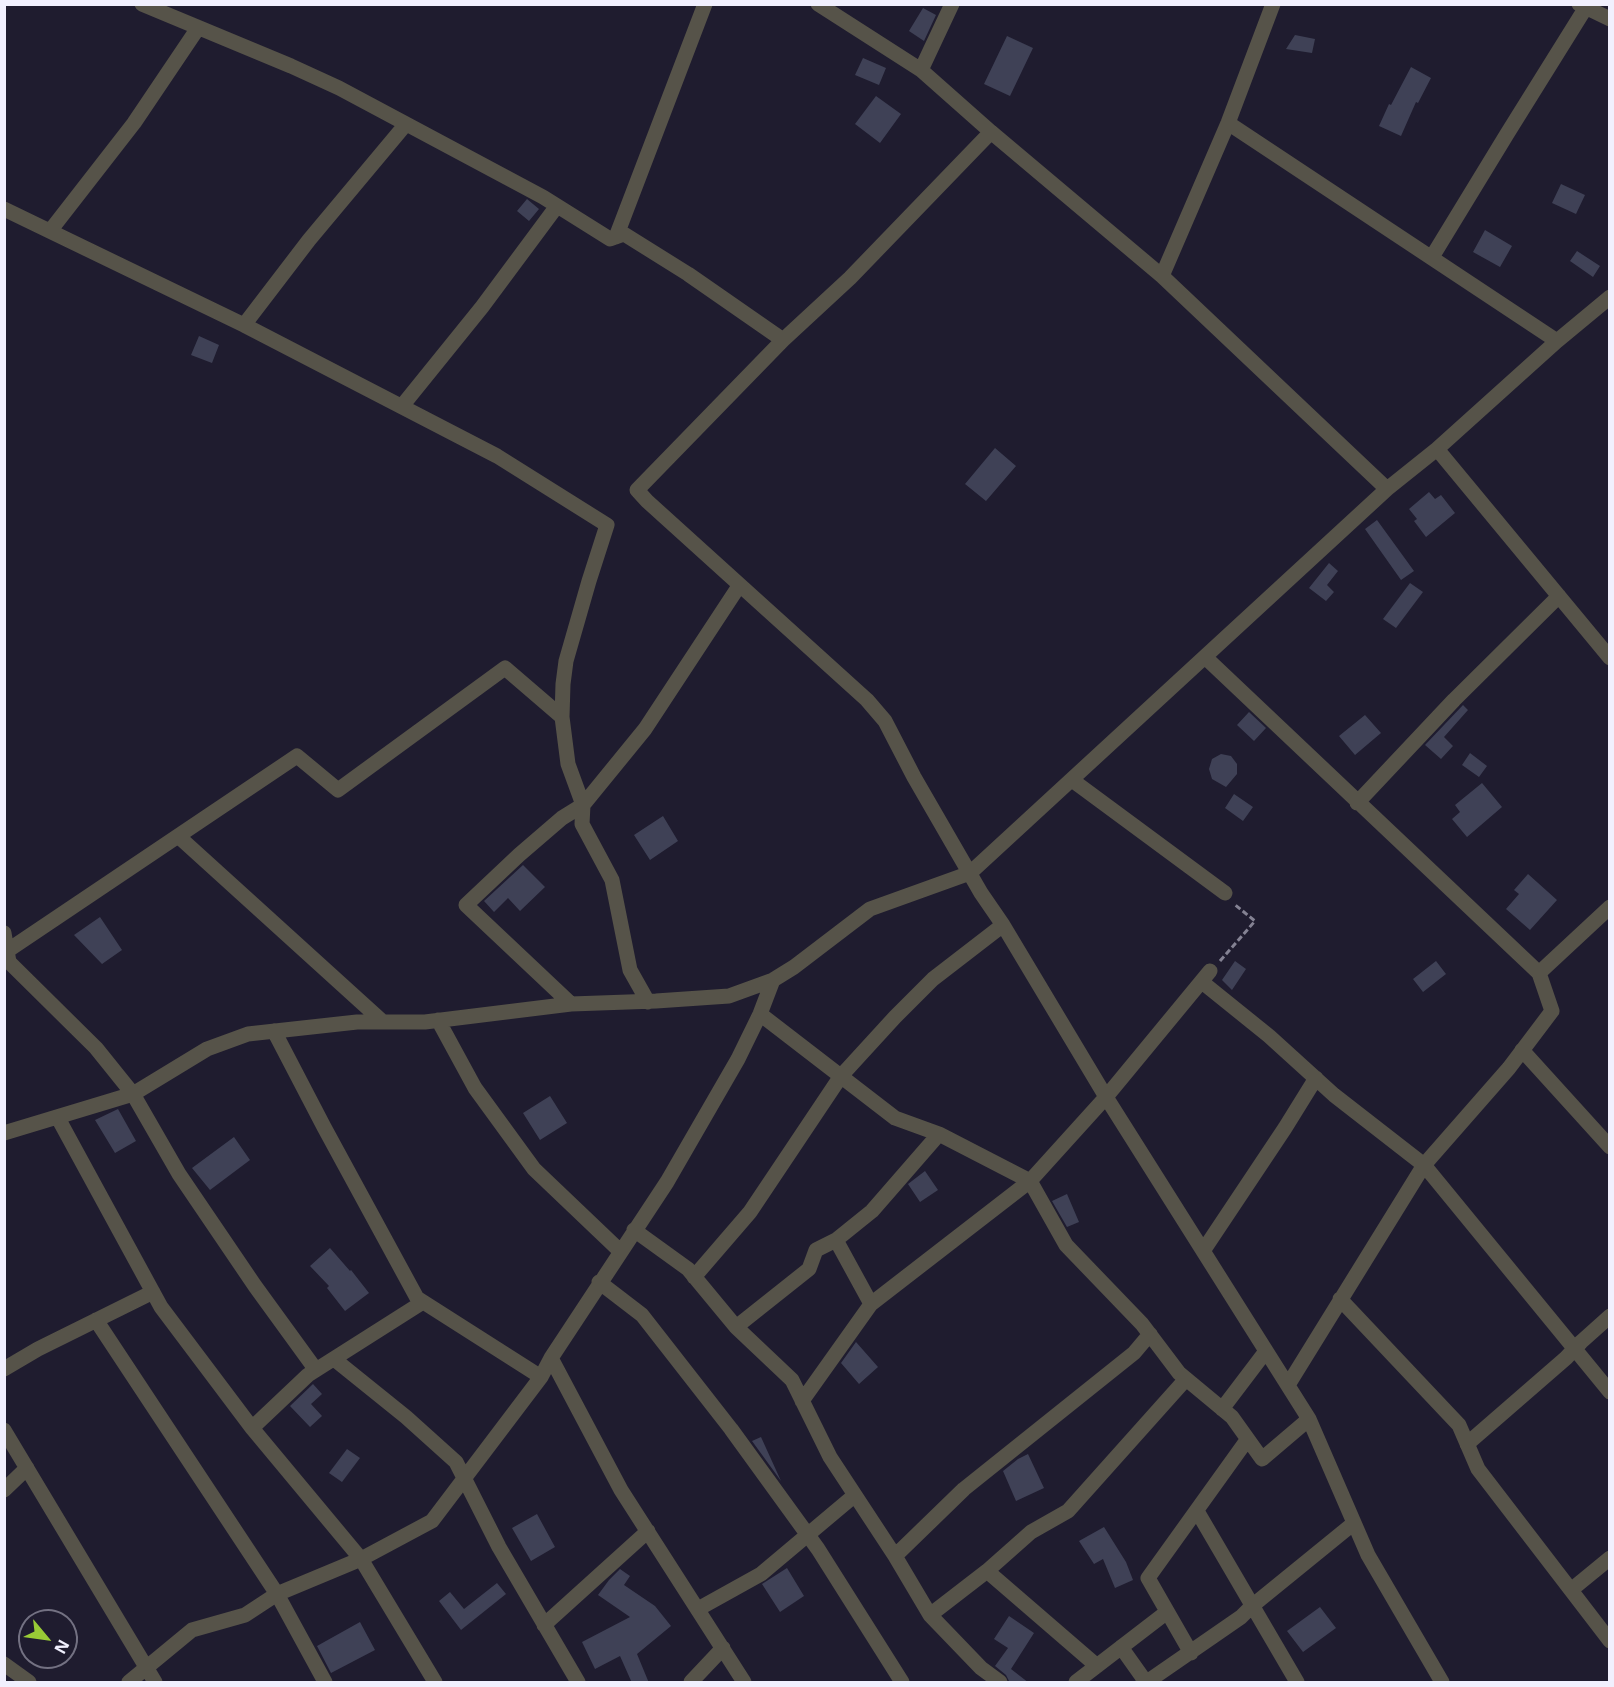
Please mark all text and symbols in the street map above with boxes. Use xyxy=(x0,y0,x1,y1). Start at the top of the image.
north arrow xyxy=(18,1609,78,1669)
text: N xyxy=(49,1636,75,1658)

